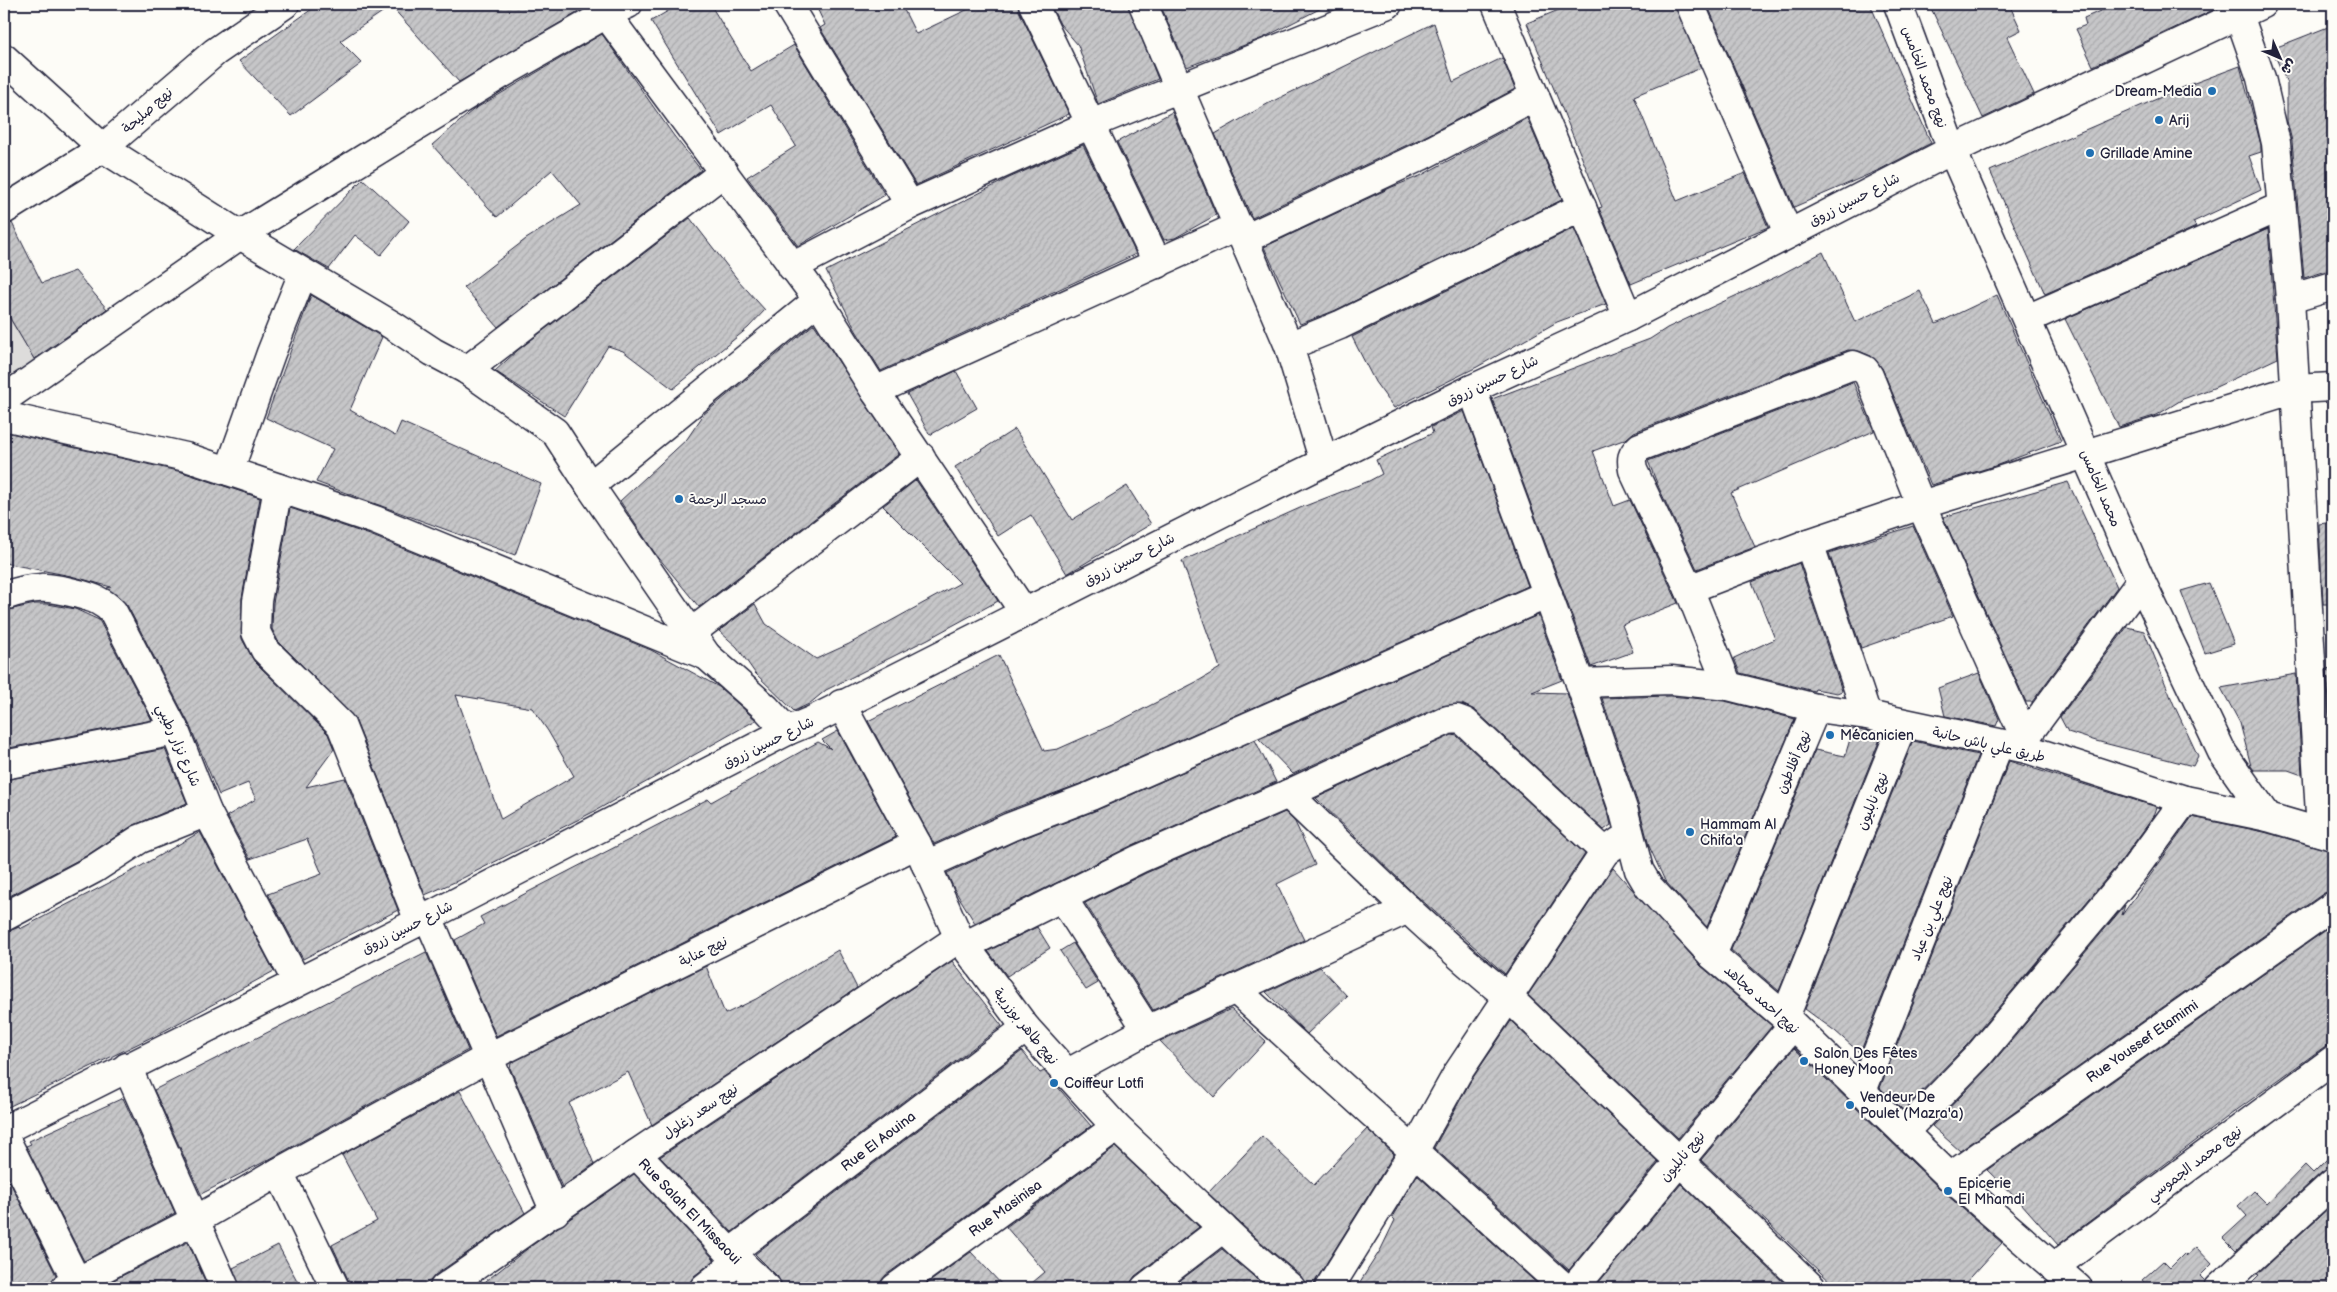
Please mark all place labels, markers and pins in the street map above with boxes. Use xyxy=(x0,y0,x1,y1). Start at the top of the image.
place label: Dream-Media xyxy=(2114,83,2202,100)
marker: Dream-Media xyxy=(2206,85,2218,97)
place label: Arij xyxy=(2169,112,2189,129)
marker: Arij xyxy=(2153,114,2165,126)
place label: Grillade Amine xyxy=(2100,145,2193,162)
marker: Grillade Amine xyxy=(2084,147,2096,159)
place label: مسجد الرحمة xyxy=(689,491,767,508)
marker: مسجد الرحمة xyxy=(673,493,685,505)
place label: Mécanicien xyxy=(1840,727,1914,744)
marker: Mécanicien xyxy=(1824,729,1836,741)
place label: Hammam Al Chifa'a xyxy=(1700,816,1776,849)
marker: Hammam Al Chifa'a xyxy=(1684,826,1696,838)
place label: Salon Des Fêtes Honey Moon xyxy=(1814,1045,1918,1078)
marker: Salon Des Fêtes Honey Moon xyxy=(1798,1055,1810,1067)
place label: Coiffeur Lotfi xyxy=(1064,1075,1144,1092)
marker: Coiffeur Lotfi xyxy=(1048,1077,1060,1089)
place label: Vendeur De Poulet (Mazra'a) xyxy=(1860,1089,1964,1122)
marker: Vendeur De Poulet (Mazra'a) xyxy=(1844,1099,1856,1111)
place label: Epicerie El Mhamdi xyxy=(1958,1175,2025,1208)
marker: Epicerie El Mhamdi xyxy=(1942,1185,1954,1197)

